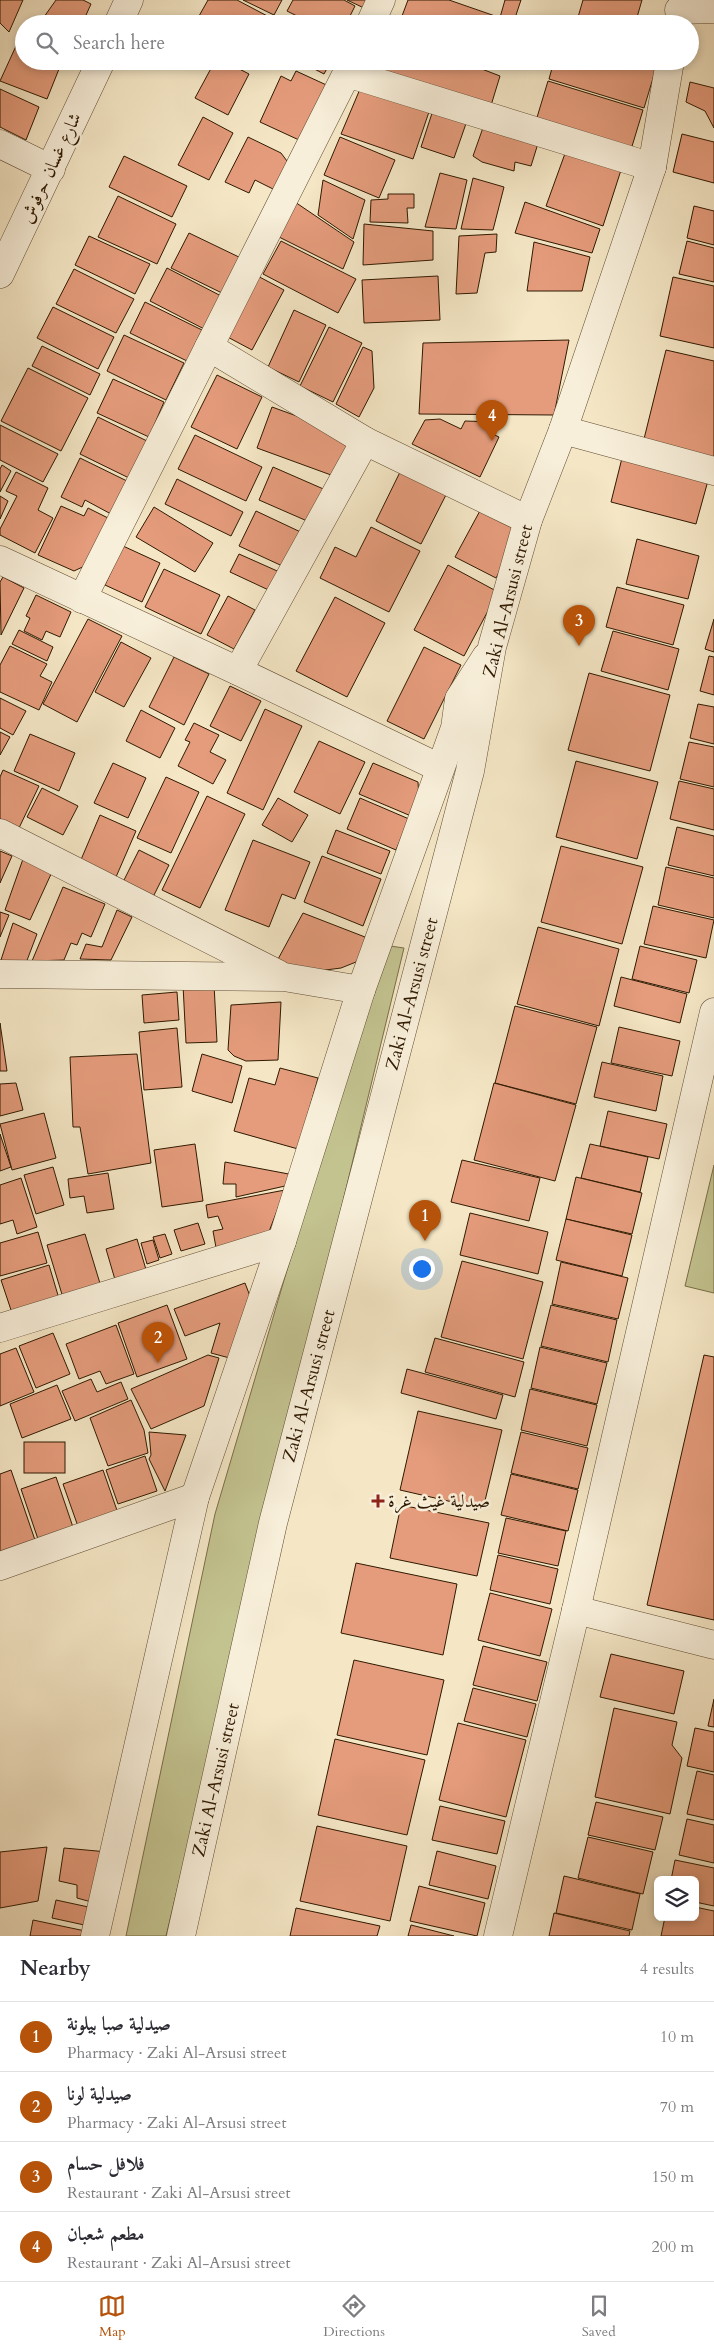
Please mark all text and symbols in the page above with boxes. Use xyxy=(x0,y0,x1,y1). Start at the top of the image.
search box xyxy=(15,15,699,70)
icon: search xyxy=(33,29,61,57)
text: Search here xyxy=(73,30,165,56)
street label: شارع غسان حرفوش xyxy=(14,109,89,228)
pin: 4 xyxy=(476,400,508,441)
street label: Zaki Al-Arsusi street xyxy=(477,521,539,680)
pin: 3 xyxy=(563,605,595,646)
street label: Zaki Al-Arsusi street xyxy=(380,915,444,1073)
pin: 1 xyxy=(409,1200,441,1241)
your location xyxy=(409,1256,435,1282)
street label: Zaki Al-Arsusi street xyxy=(277,1307,341,1465)
pin: 2 xyxy=(142,1322,174,1363)
place label: صيدلية غيث غرة xyxy=(388,1489,490,1514)
marker: صيدلية غيث غرة xyxy=(372,1495,384,1507)
street label: Zaki Al-Arsusi street xyxy=(186,1700,246,1859)
map controls xyxy=(654,1876,699,1921)
button: layers xyxy=(654,1876,699,1921)
text: Nearby xyxy=(20,1954,91,1983)
text: 4 results xyxy=(640,1958,694,1980)
text: صيدلية صبا بيلونة xyxy=(67,2011,171,2037)
text: 1 xyxy=(32,2026,40,2048)
text: 10 m xyxy=(660,2026,694,2048)
text: Pharmacy · Zaki Al-Arsusi street xyxy=(67,2042,286,2064)
text: صيدلية لونا xyxy=(67,2081,132,2107)
text: 2 xyxy=(32,2096,40,2118)
text: 70 m xyxy=(660,2096,694,2118)
text: Pharmacy · Zaki Al-Arsusi street xyxy=(67,2112,286,2134)
text: فلافل حسام xyxy=(67,2151,145,2177)
text: 3 xyxy=(32,2166,40,2188)
text: 150 m xyxy=(652,2166,694,2188)
text: Restaurant · Zaki Al-Arsusi street xyxy=(67,2182,291,2204)
text: مطعم شعبان xyxy=(67,2221,144,2247)
text: 4 xyxy=(32,2236,40,2258)
text: 200 m xyxy=(652,2236,694,2258)
text: Restaurant · Zaki Al-Arsusi street xyxy=(67,2252,291,2274)
tab: Map xyxy=(98,2292,126,2341)
tab: Directions xyxy=(323,2292,385,2341)
tab: Saved xyxy=(582,2292,616,2341)

